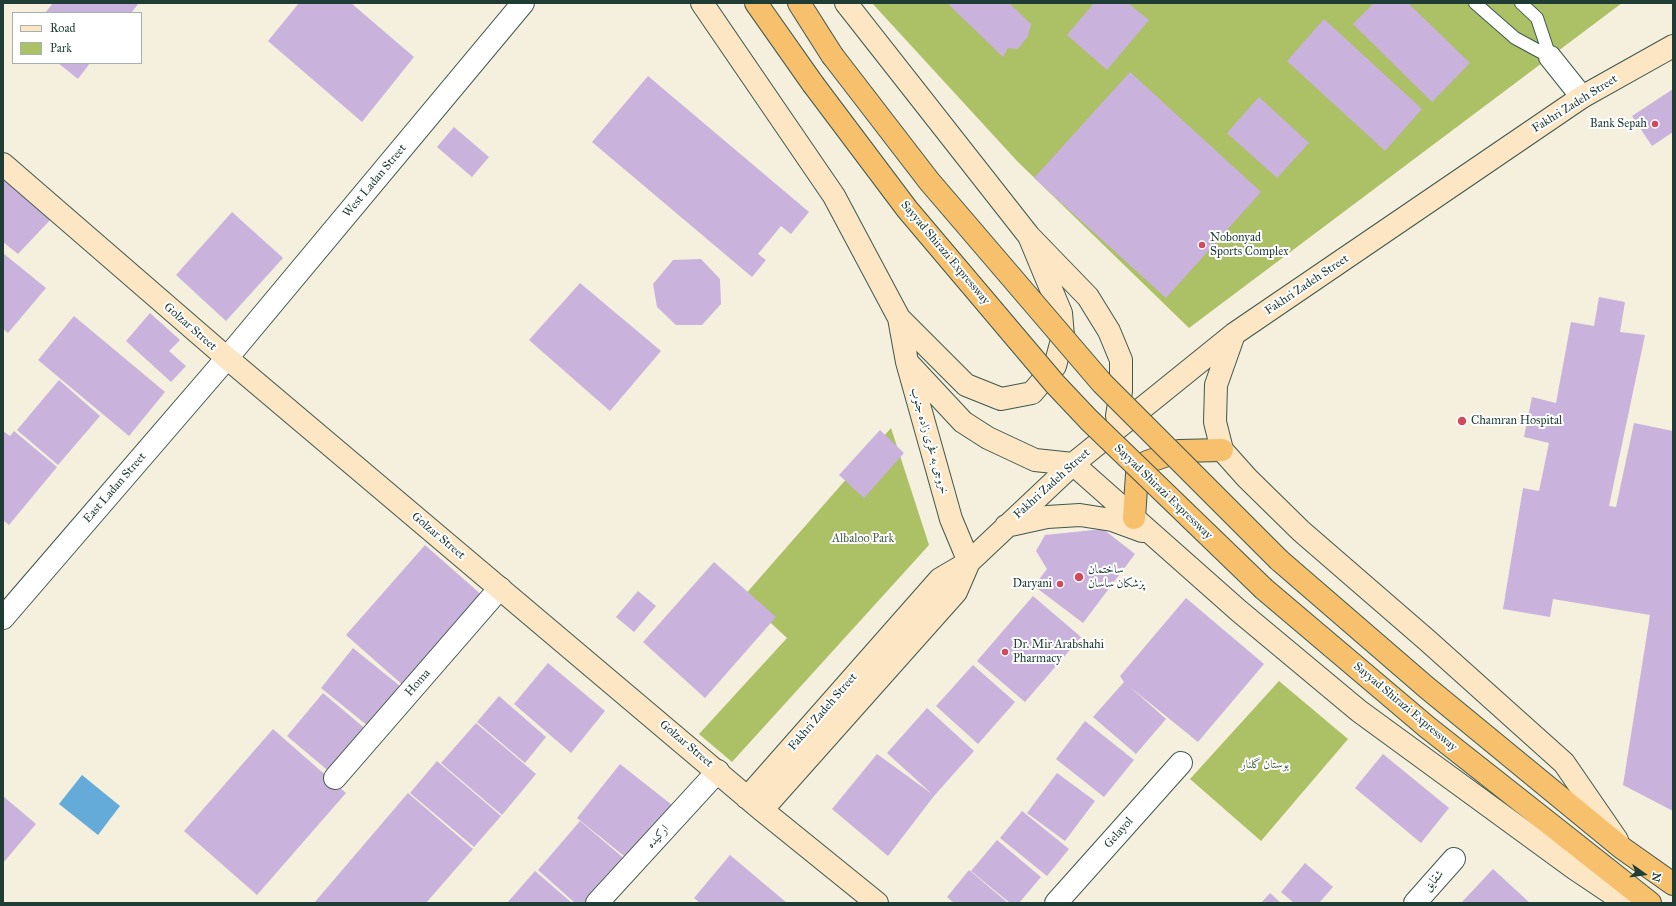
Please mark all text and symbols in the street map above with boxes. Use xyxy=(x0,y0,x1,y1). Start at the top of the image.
legend xyxy=(12,12,142,64)
text: Road xyxy=(50,21,76,35)
text: Park xyxy=(50,41,72,55)
street label: Fakhri Zadeh Street xyxy=(1530,72,1620,136)
place label: Bank Sepah xyxy=(1590,117,1647,131)
marker: Bank Sepah xyxy=(1650,119,1660,129)
street label: West Ladan Street xyxy=(340,142,410,220)
street label: Sayyad Shirazi Expressway xyxy=(897,198,993,308)
place label: Nobonyad Sports Complex xyxy=(1210,231,1289,259)
marker: Nobonyad Sports Complex xyxy=(1197,240,1207,250)
street label: Fakhri Zadeh Street xyxy=(1262,252,1352,318)
street label: Golzar Street xyxy=(161,300,219,354)
street label: خروجی به فخری زاده جنوب xyxy=(907,386,951,496)
place label: Chamran Hospital xyxy=(1471,414,1562,428)
marker: Chamran Hospital xyxy=(1456,415,1468,427)
street label: Sayyad Shirazi Expressway xyxy=(1111,441,1215,543)
street label: Fakhri Zadeh Street xyxy=(1011,446,1093,522)
street label: East Ladan Street xyxy=(80,450,150,526)
street label: Golzar Street xyxy=(408,509,468,563)
park label: Albaloo Park xyxy=(832,532,894,546)
place label: ساختمان پزشکان ساسان xyxy=(1088,563,1145,591)
marker: ساختمان پزشکان ساسان xyxy=(1073,571,1085,583)
place label: Daryani xyxy=(1013,577,1052,591)
marker: Daryani xyxy=(1055,579,1065,589)
place label: Dr. Mir Arabshahi Pharmacy xyxy=(1013,638,1104,666)
marker: Dr. Mir Arabshahi Pharmacy xyxy=(1000,647,1010,657)
street label: Sayyad Shirazi Expressway xyxy=(1350,659,1460,755)
street label: Homa xyxy=(402,666,434,700)
street label: Fakhri Zadeh Street xyxy=(785,670,861,754)
street label: Golzar Street xyxy=(656,717,716,771)
park label: بوستان گلنار xyxy=(1241,758,1289,772)
street label: Gelayol xyxy=(1101,815,1137,851)
street label: ارکیده xyxy=(644,822,672,852)
north arrow xyxy=(1624,854,1664,894)
street label: شقایق xyxy=(1421,867,1447,895)
text: N xyxy=(1649,871,1664,883)

